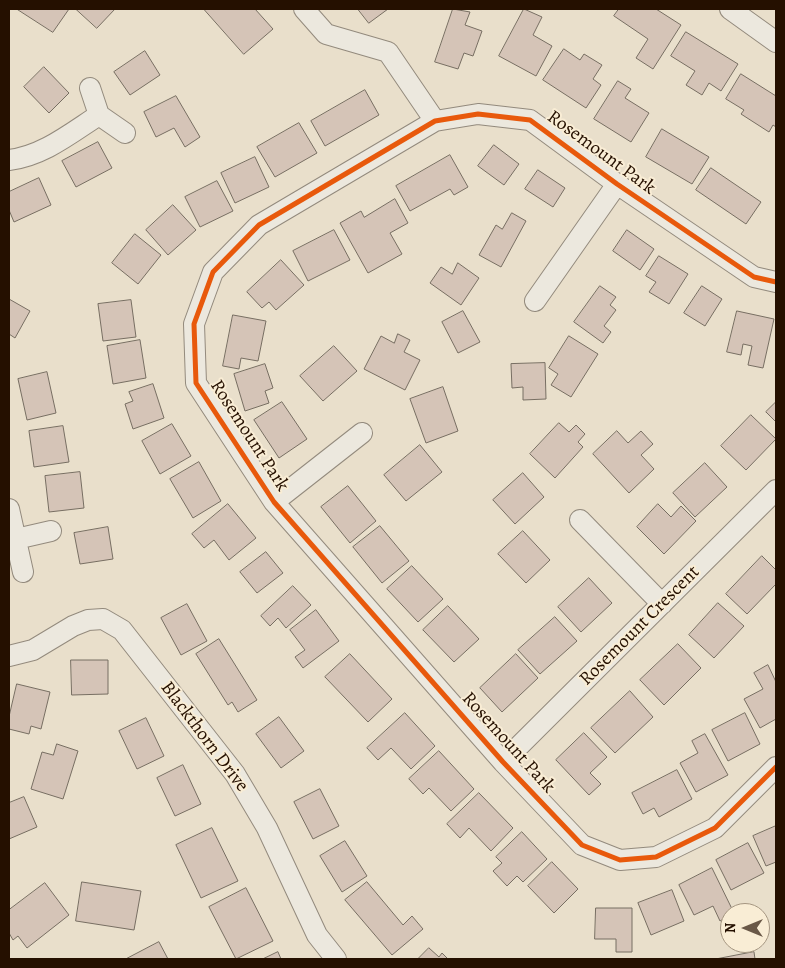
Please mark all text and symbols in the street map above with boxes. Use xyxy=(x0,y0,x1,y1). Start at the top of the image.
street label: Rosemount Park xyxy=(542,106,660,200)
street label: Rosemount Park xyxy=(204,376,294,496)
street label: Rosemount Crescent xyxy=(575,561,705,691)
street label: Blackthorn Drive xyxy=(155,677,253,797)
street label: Rosemount Park xyxy=(457,688,559,798)
north arrow xyxy=(720,903,770,953)
text: N xyxy=(721,923,740,933)

